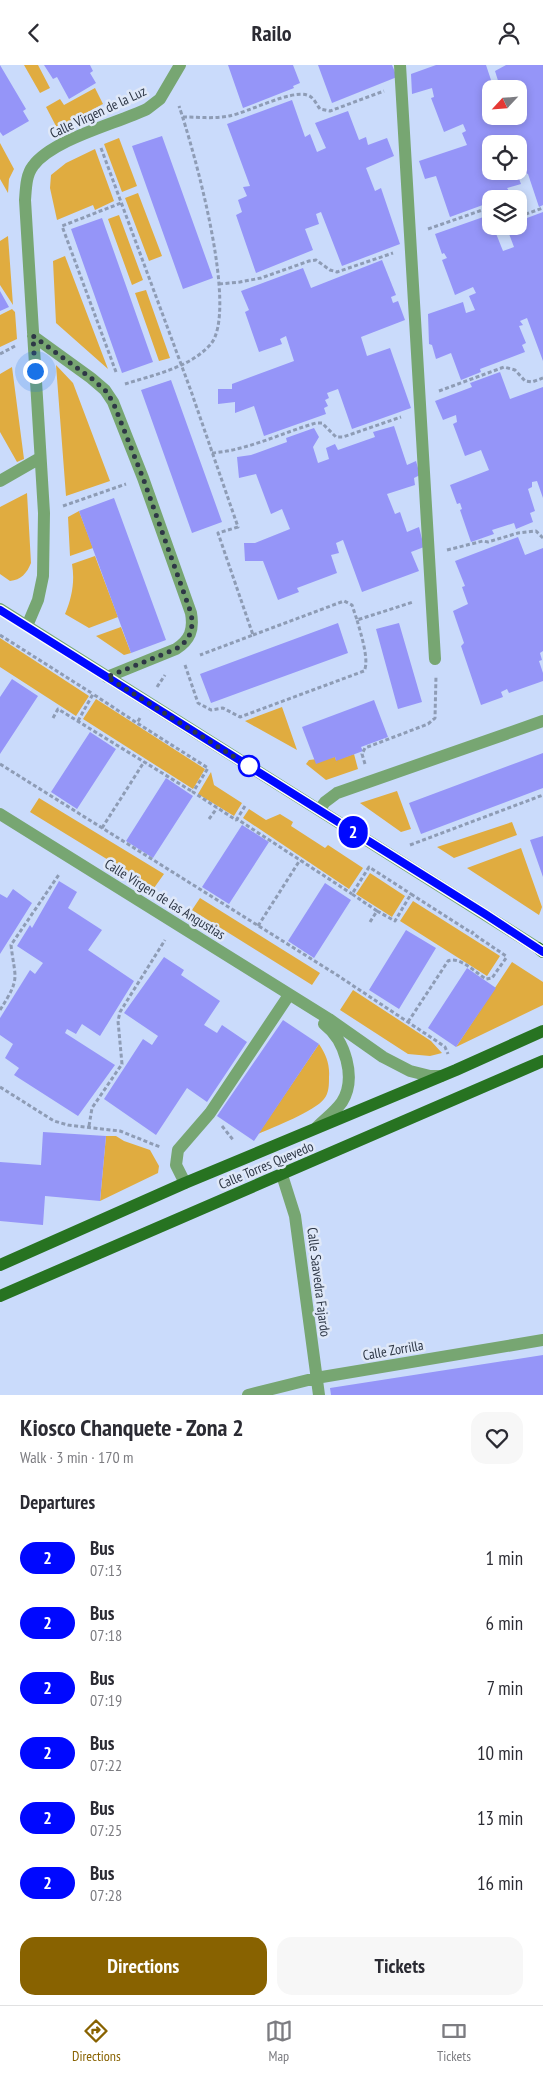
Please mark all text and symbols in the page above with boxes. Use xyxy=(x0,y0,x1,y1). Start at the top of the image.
icon: back xyxy=(20,19,48,47)
text: Railo xyxy=(251,19,292,47)
icon: person xyxy=(495,19,523,47)
north arrow xyxy=(482,80,528,125)
map controls xyxy=(482,80,527,235)
street label: Calle Virgen de la Luz xyxy=(47,82,149,142)
button: locate xyxy=(482,135,527,180)
button: layers xyxy=(482,190,527,235)
your location xyxy=(23,359,48,384)
unlabelled marker xyxy=(238,755,260,777)
line badge: 2 xyxy=(337,816,369,848)
text: 2 xyxy=(349,820,357,843)
street label: Calle Virgen de las Angustias xyxy=(101,855,229,944)
street label: Calle Torres Quevedo xyxy=(216,1137,316,1193)
street label: Calle Saavedra Fajardo xyxy=(303,1226,335,1338)
street label: Calle Zorrilla xyxy=(361,1336,425,1364)
text: Kiosco Chanquete - Zona 2 xyxy=(20,1412,244,1443)
button: heart xyxy=(471,1412,523,1464)
text: Walk · 3 min · 170 m xyxy=(20,1447,133,1467)
text: Departures xyxy=(20,1490,95,1514)
text: Bus xyxy=(90,1536,114,1560)
text: 2 xyxy=(43,1546,52,1569)
text: 1 min xyxy=(486,1546,523,1570)
text: 07:13 xyxy=(90,1560,122,1580)
text: Bus xyxy=(90,1601,114,1625)
text: 2 xyxy=(43,1611,52,1634)
text: 6 min xyxy=(486,1611,523,1635)
text: 07:18 xyxy=(90,1625,122,1645)
text: Bus xyxy=(90,1666,114,1690)
text: 2 xyxy=(43,1676,52,1699)
text: 7 min xyxy=(486,1676,523,1700)
text: 07:19 xyxy=(90,1690,122,1710)
text: Bus xyxy=(90,1731,114,1755)
text: 2 xyxy=(43,1741,52,1764)
text: 10 min xyxy=(477,1741,523,1765)
text: 07:22 xyxy=(90,1755,122,1775)
text: Bus xyxy=(90,1796,114,1820)
text: 2 xyxy=(43,1806,52,1829)
text: 13 min xyxy=(477,1806,523,1830)
text: 07:25 xyxy=(90,1820,122,1840)
text: Bus xyxy=(90,1861,114,1885)
text: 2 xyxy=(43,1871,52,1894)
text: 16 min xyxy=(477,1871,523,1895)
text: 07:28 xyxy=(90,1885,122,1905)
button: Directions xyxy=(20,1937,267,1995)
button: Tickets xyxy=(277,1937,523,1995)
tab: Directions xyxy=(72,2017,121,2065)
tab: Map xyxy=(265,2017,293,2065)
tab: Tickets xyxy=(437,2017,471,2065)

